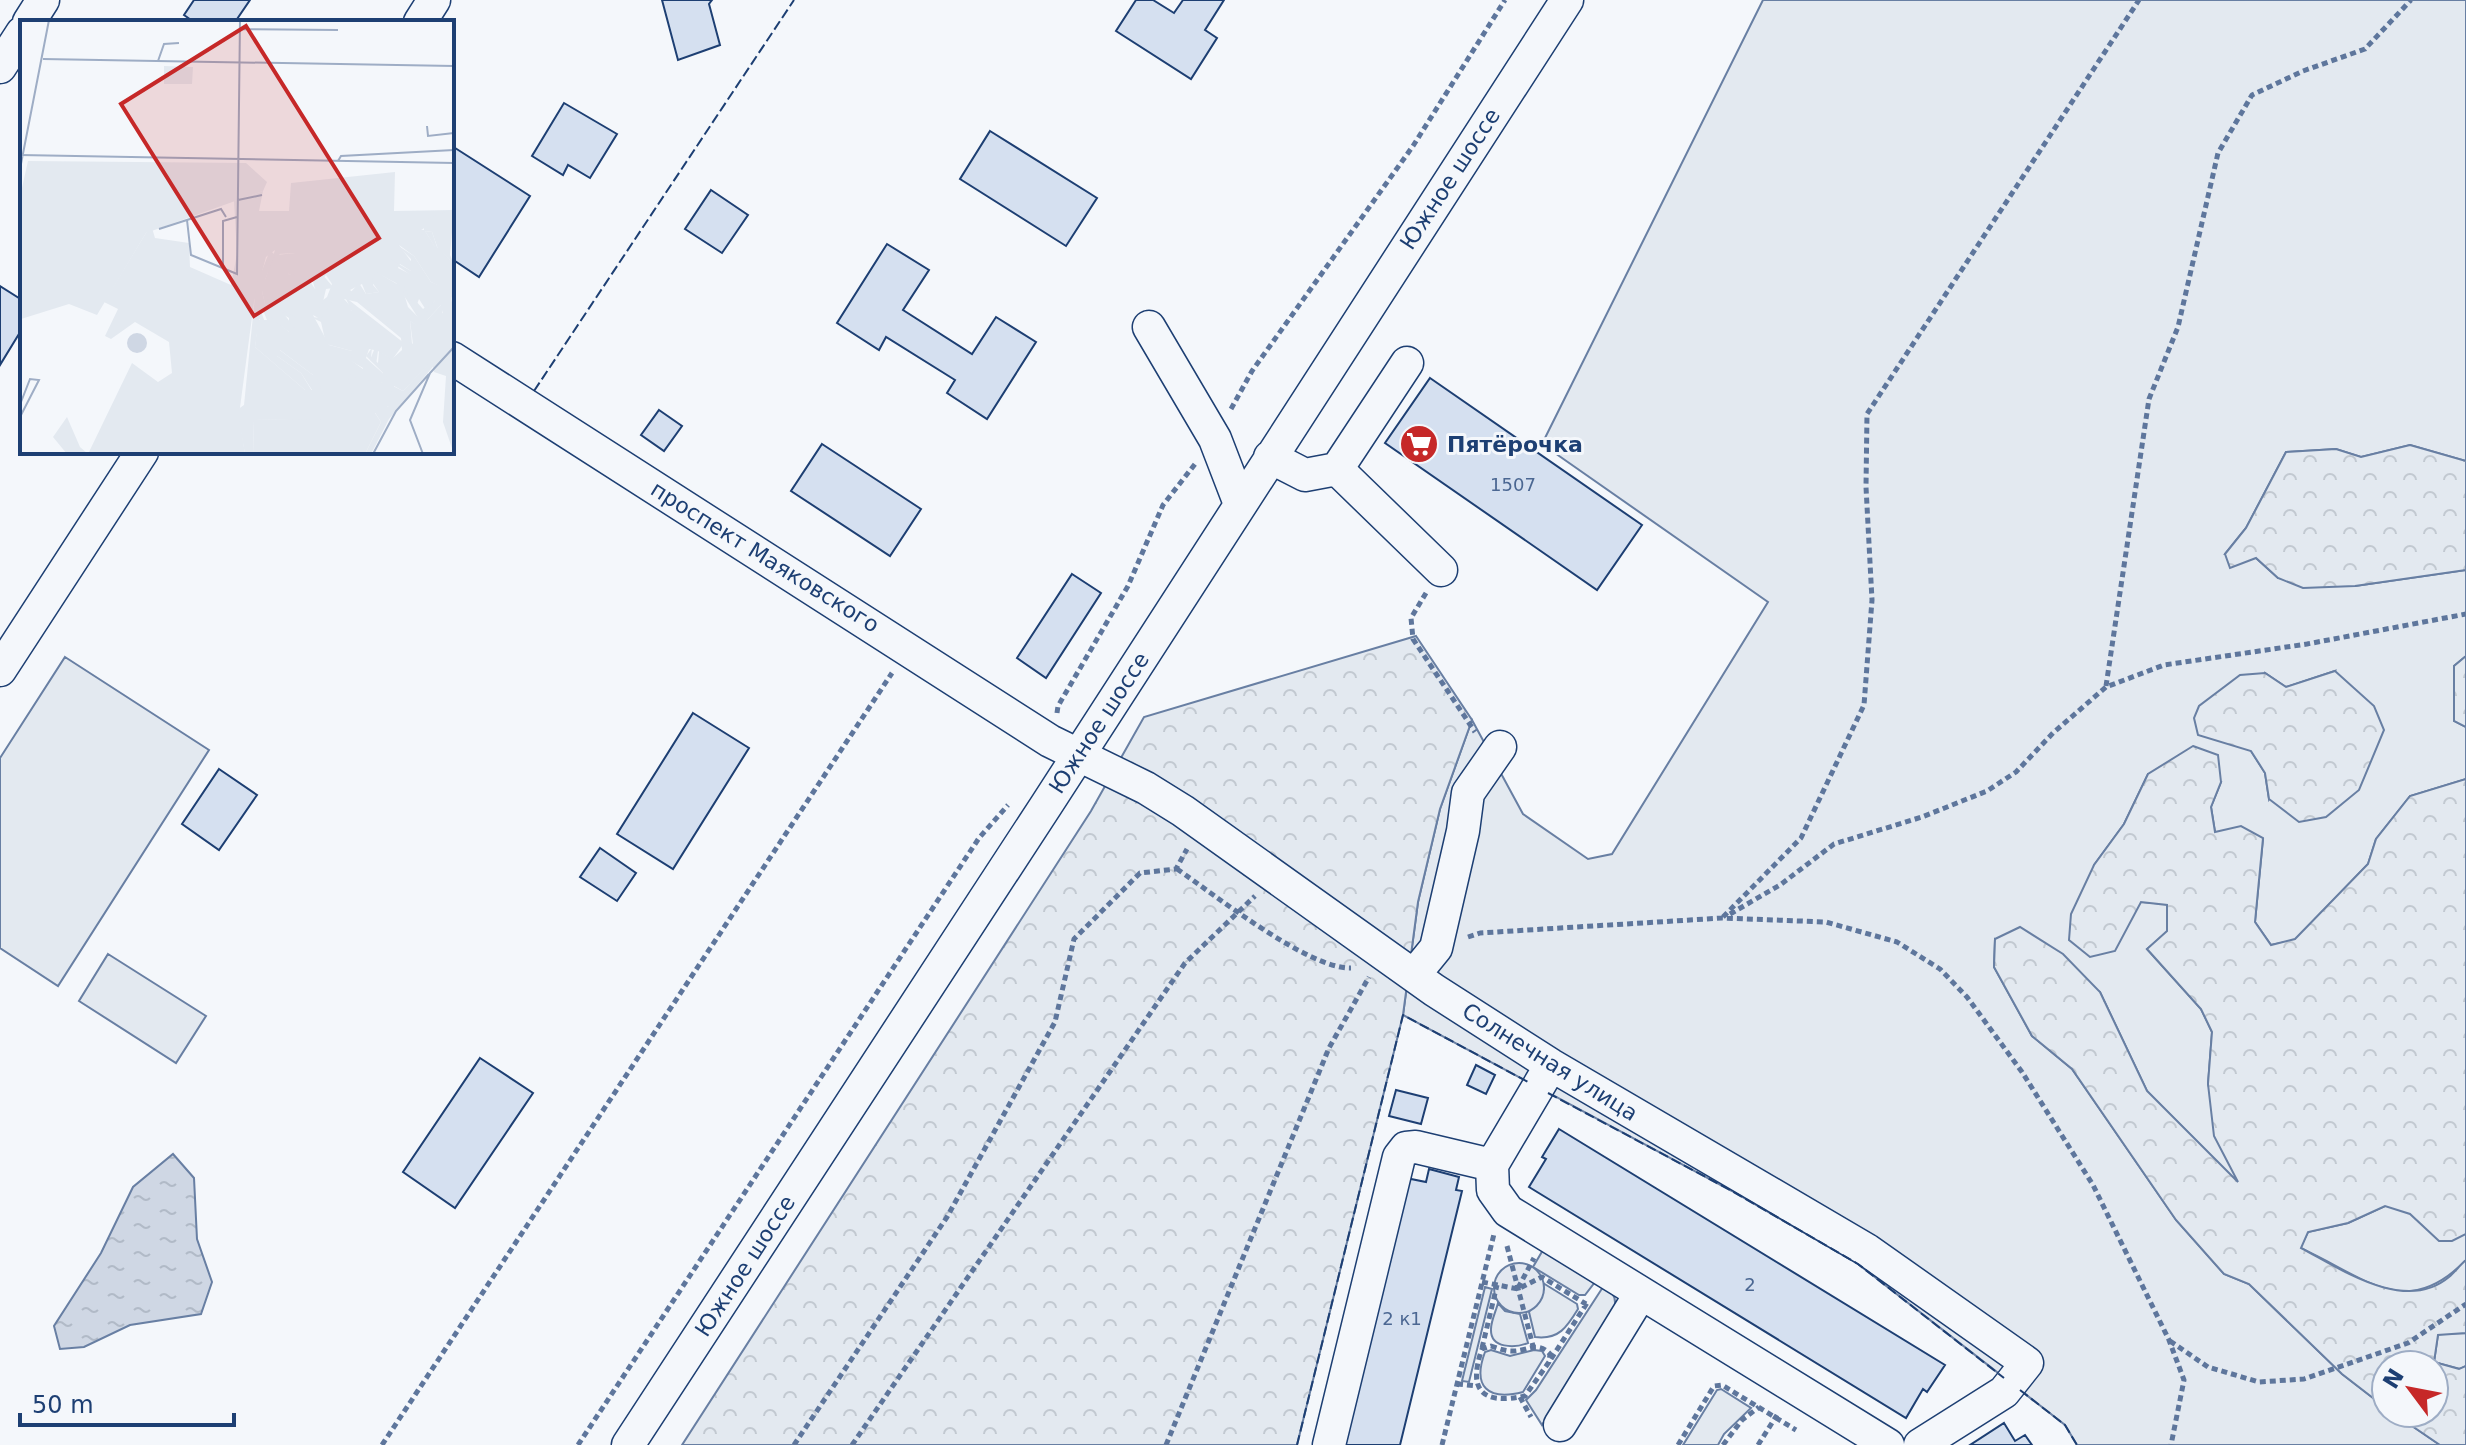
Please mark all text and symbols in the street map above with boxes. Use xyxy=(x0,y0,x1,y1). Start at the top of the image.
inset map xyxy=(20,20,454,454)
street label: Южное шоссе xyxy=(1395,104,1505,254)
supermarket icon: Пятёрочка xyxy=(1398,423,1440,465)
place label: Пятёрочка xyxy=(1447,432,1583,457)
house number: 1507 xyxy=(1490,474,1536,495)
street label: проспект Маяковского xyxy=(646,476,884,638)
street label: Южное шоссе xyxy=(1044,648,1154,798)
street label: Солнечная улица xyxy=(1458,998,1642,1126)
street label: Южное шоссе xyxy=(690,1191,800,1341)
house number: 2 xyxy=(1744,1274,1756,1295)
house number: 2 к1 xyxy=(1382,1308,1422,1329)
north arrow xyxy=(2370,1349,2450,1429)
text: N xyxy=(2378,1364,2409,1393)
scale bar xyxy=(20,1377,234,1427)
text: 50 m xyxy=(32,1391,94,1419)

